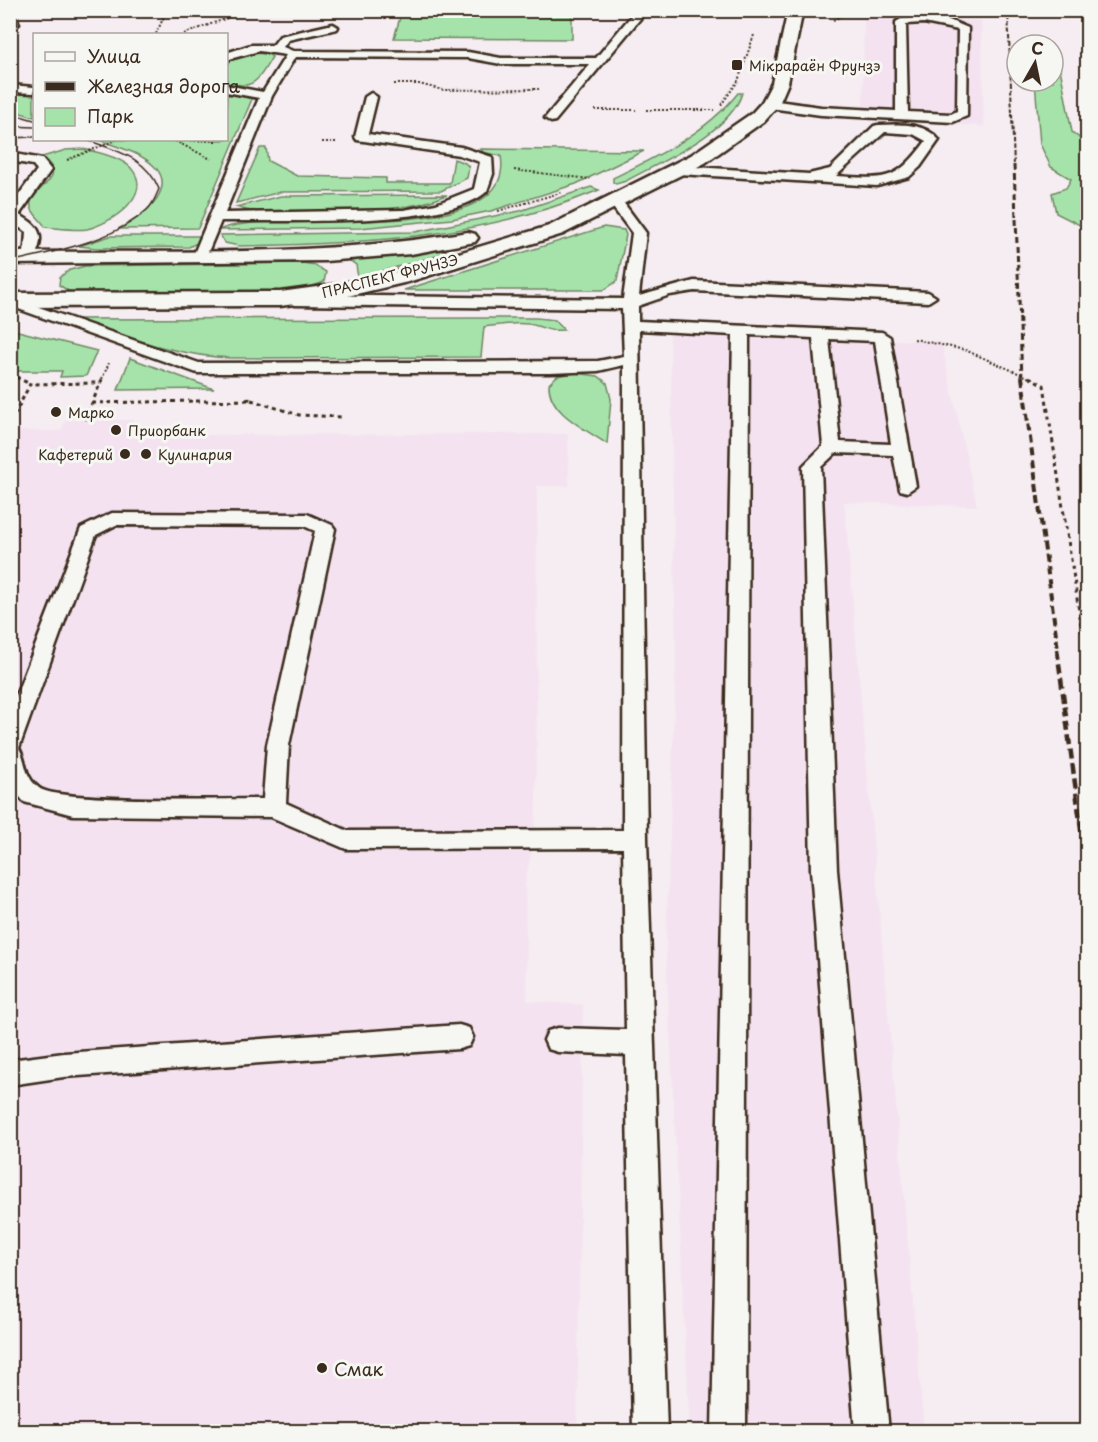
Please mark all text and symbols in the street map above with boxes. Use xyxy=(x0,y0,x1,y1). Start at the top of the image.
legend xyxy=(33,33,228,141)
north arrow xyxy=(1005,33,1065,93)
text: С xyxy=(1030,34,1045,60)
text: Улица xyxy=(87,42,141,69)
place label: Мікрараён Фрунзэ xyxy=(749,55,881,76)
marker: Мікрараён Фрунзэ xyxy=(730,58,744,72)
text: Железная дорога xyxy=(87,72,241,99)
text: Парк xyxy=(87,102,134,129)
street label: ПРАСПЕКТ ФРУНЗЭ xyxy=(320,249,460,303)
place label: Марко xyxy=(68,402,114,423)
marker: Марко xyxy=(49,405,63,419)
place label: Приорбанк xyxy=(128,420,206,441)
marker: Приорбанк xyxy=(109,423,123,437)
place label: Кафетерий xyxy=(38,444,113,465)
place label: Кулинария xyxy=(158,444,232,465)
marker: Кафетерий xyxy=(118,447,132,461)
marker: Кулинария xyxy=(139,447,153,461)
place label: Смак xyxy=(334,1355,384,1382)
marker: Смак xyxy=(315,1361,329,1375)

